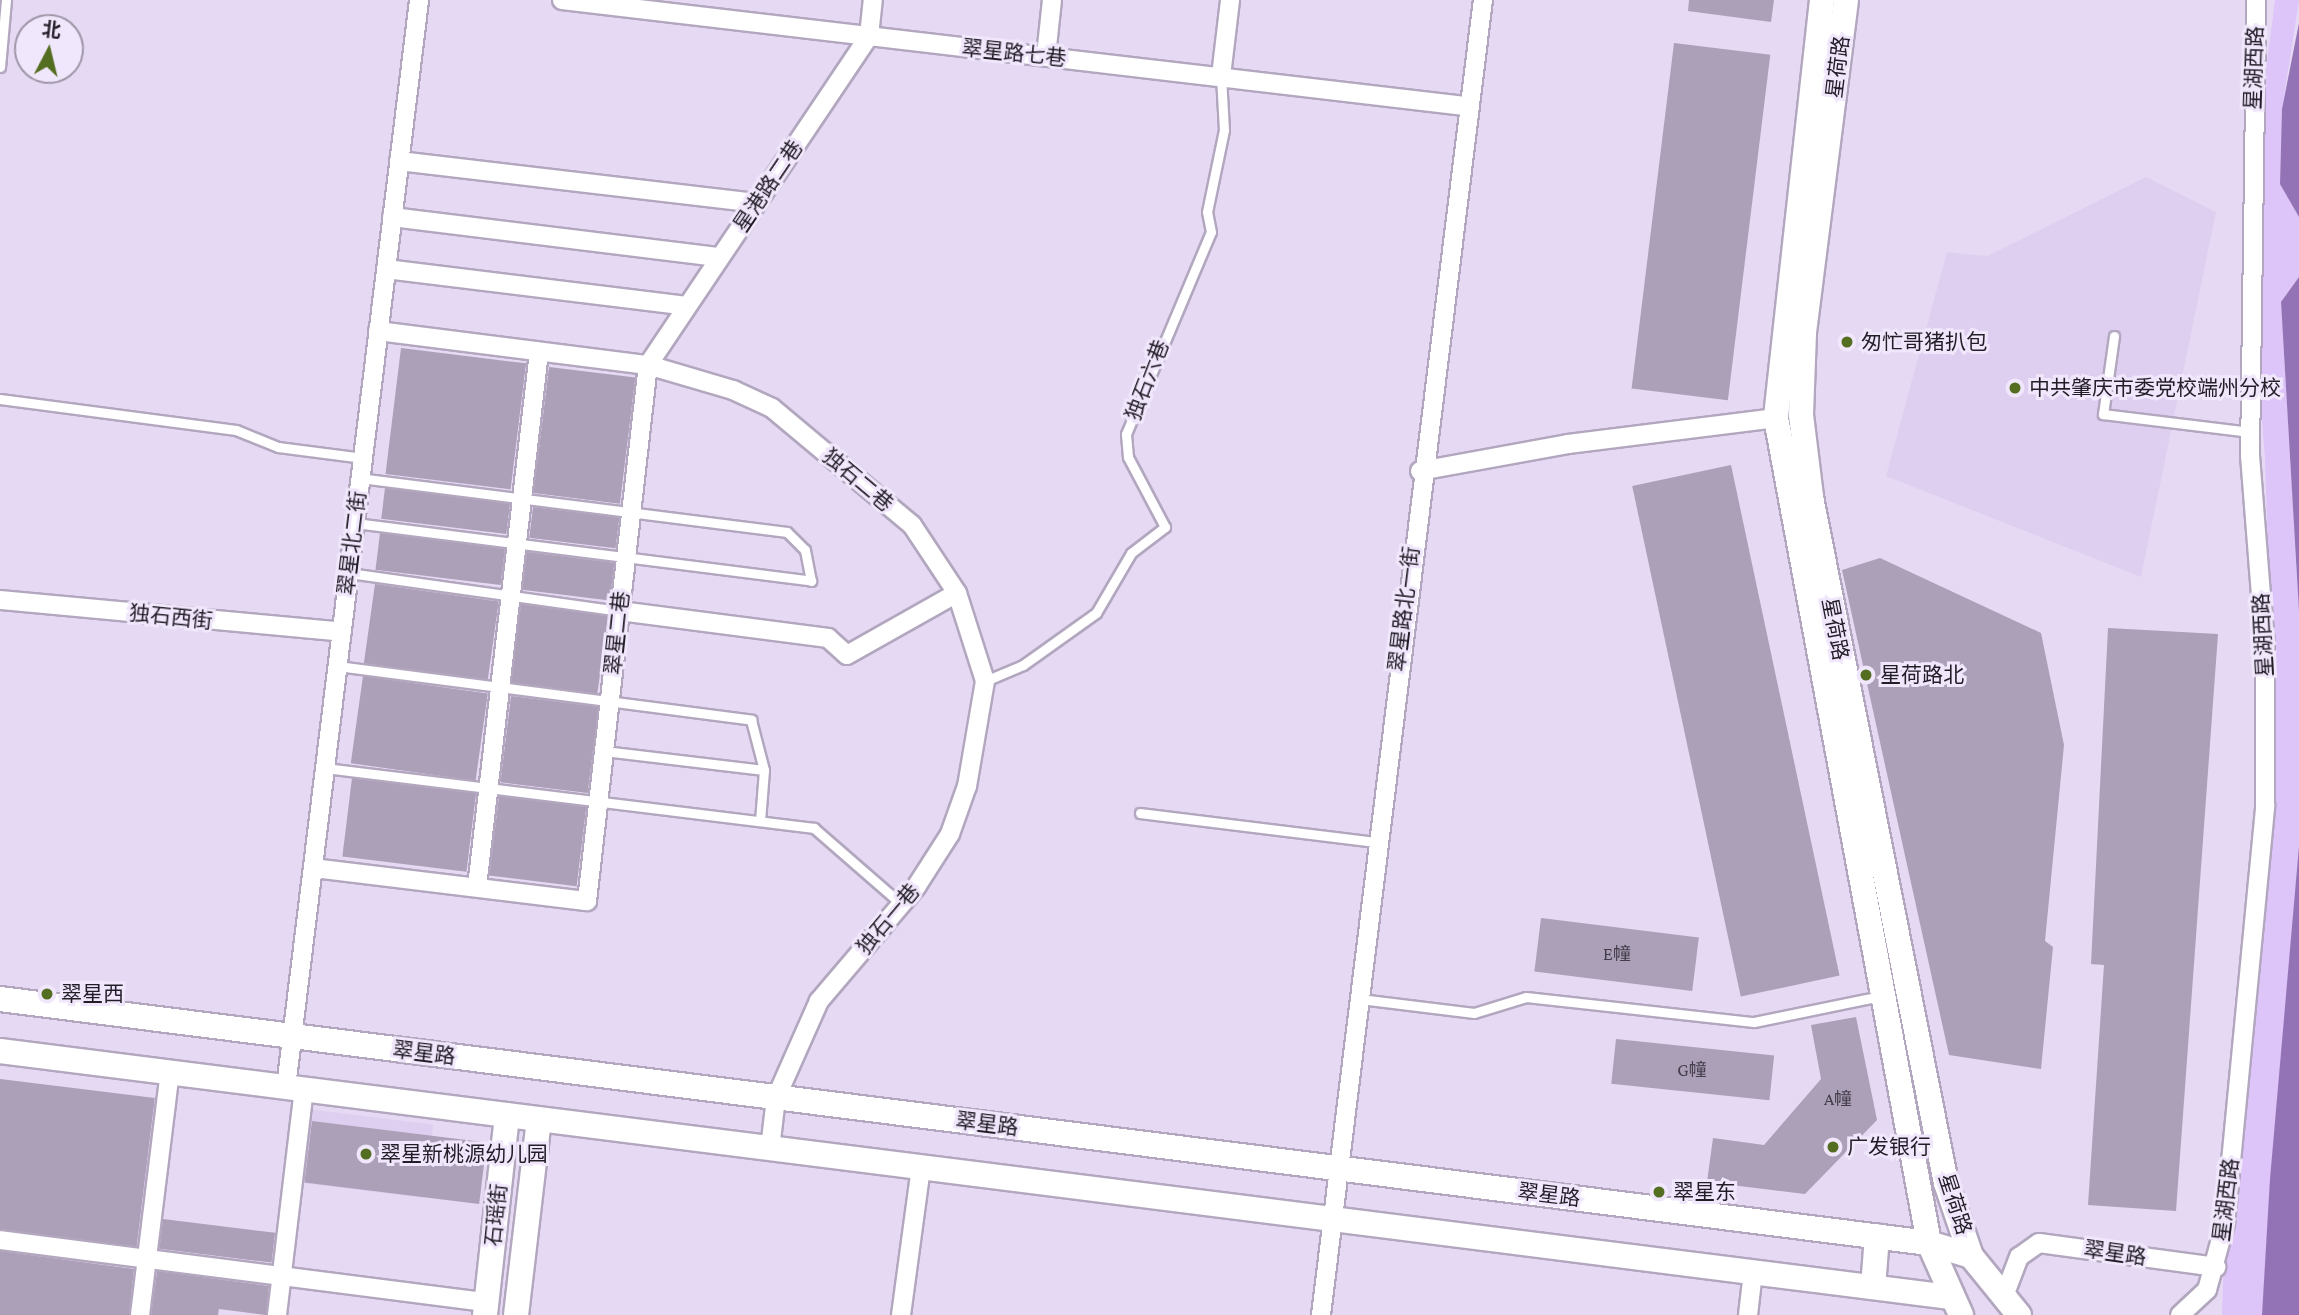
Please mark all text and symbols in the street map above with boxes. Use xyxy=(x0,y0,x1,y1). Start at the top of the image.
north arrow xyxy=(14,14,84,84)
text: 北 xyxy=(41,18,62,41)
street label: 星湖西路 xyxy=(2240,26,2268,110)
street label: 星荷路 xyxy=(1822,34,1854,100)
street label: 翠星路七巷 xyxy=(960,35,1068,71)
street label: 星港路二巷 xyxy=(728,135,808,237)
place label: 匆忙哥猪扒包 xyxy=(1861,329,1987,355)
marker: 匆忙哥猪扒包 xyxy=(1839,334,1855,350)
street label: 独石六巷 xyxy=(1120,336,1174,424)
place label: 中共肇庆市委党校端州分校 xyxy=(2029,375,2281,401)
marker: 中共肇庆市委党校端州分校 xyxy=(2007,380,2023,396)
street label: 独石二巷 xyxy=(818,443,898,517)
street label: 翠星北二街 xyxy=(333,489,371,597)
street label: 翠星路北一街 xyxy=(1384,545,1424,673)
street label: 翠星二巷 xyxy=(600,590,634,676)
street label: 星湖西路 xyxy=(2248,592,2278,678)
street label: 星荷路 xyxy=(1817,596,1853,662)
street label: 独石西街 xyxy=(128,600,214,634)
place label: 星荷路北 xyxy=(1880,662,1964,688)
marker: 星荷路北 xyxy=(1858,667,1874,683)
street label: 独石一巷 xyxy=(851,879,925,959)
house number: E幢 xyxy=(1603,943,1631,965)
place label: 翠星西 xyxy=(61,981,124,1007)
marker: 翠星西 xyxy=(39,986,55,1002)
street label: 翠星路 xyxy=(391,1037,457,1069)
house number: G幢 xyxy=(1677,1059,1707,1081)
house number: A幢 xyxy=(1824,1088,1852,1110)
street label: 翠星路 xyxy=(954,1108,1020,1140)
place label: 广发银行 xyxy=(1847,1134,1931,1160)
marker: 广发银行 xyxy=(1825,1139,1841,1155)
place label: 翠星新桃源幼儿园 xyxy=(380,1141,548,1167)
marker: 翠星新桃源幼儿园 xyxy=(358,1146,374,1162)
street label: 星湖西路 xyxy=(2208,1157,2244,1243)
street label: 星荷路 xyxy=(1933,1170,1977,1238)
street label: 翠星路 xyxy=(1516,1179,1582,1211)
place label: 翠星东 xyxy=(1673,1179,1736,1205)
street label: 石瑶街 xyxy=(480,1182,512,1248)
marker: 翠星东 xyxy=(1651,1184,1667,1200)
street label: 翠星路 xyxy=(2082,1236,2148,1270)

